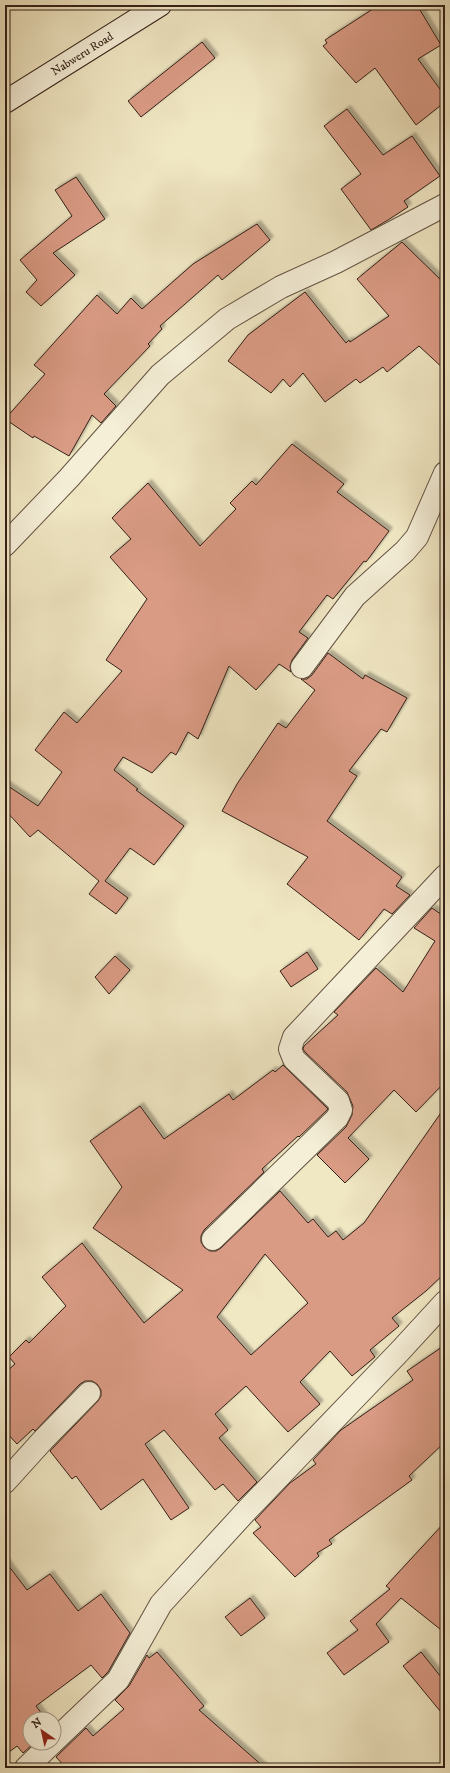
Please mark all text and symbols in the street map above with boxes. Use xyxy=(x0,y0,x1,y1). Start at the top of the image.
street label: Nabweru Road xyxy=(48,29,116,79)
north arrow xyxy=(22,1711,62,1751)
text: N xyxy=(29,1715,45,1732)

